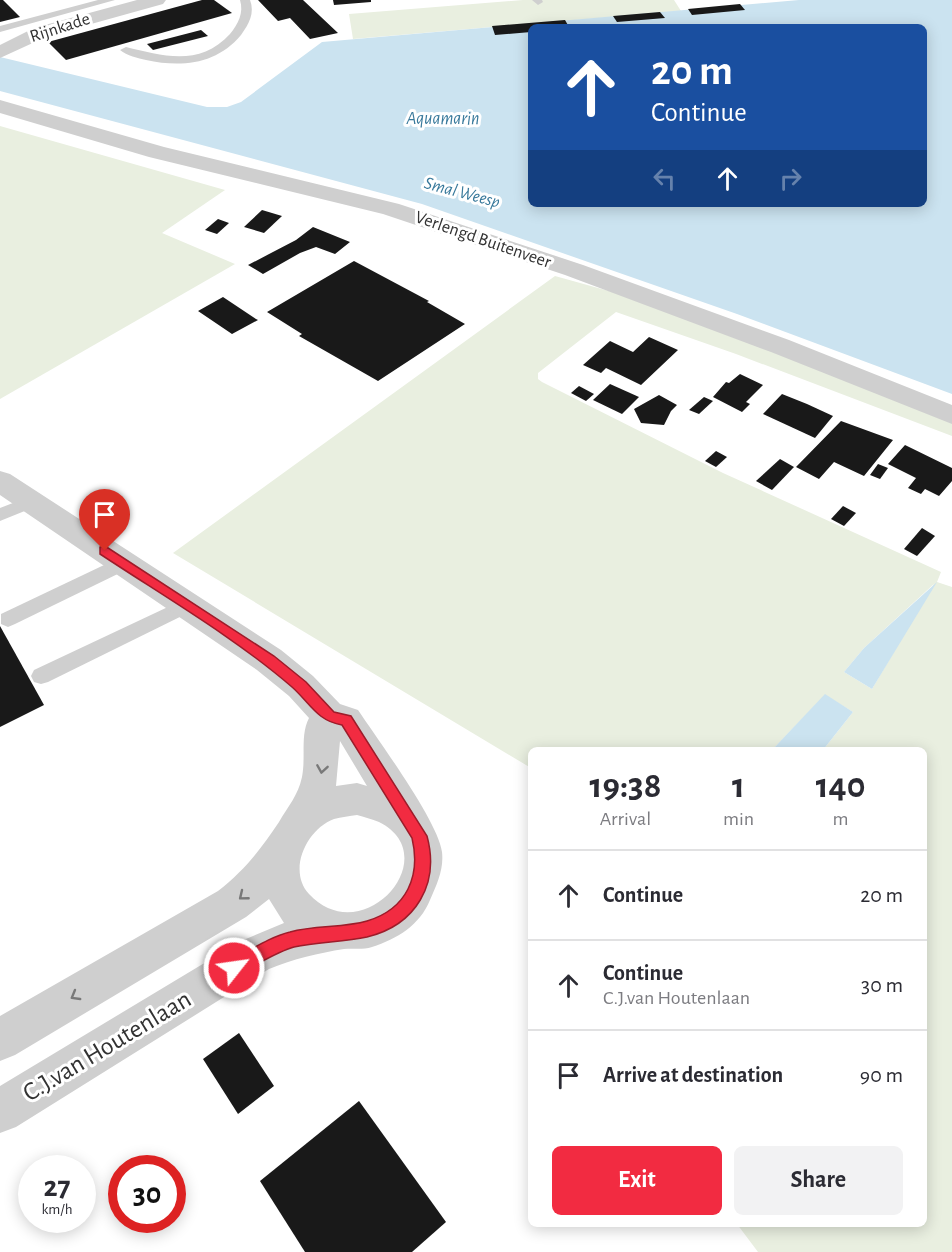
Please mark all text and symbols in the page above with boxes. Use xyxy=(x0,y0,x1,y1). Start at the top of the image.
street label: Rijnkade xyxy=(28,10,92,46)
icon: ahead xyxy=(552,48,630,126)
text: 20 m xyxy=(651,50,733,92)
text: Continue xyxy=(651,99,747,126)
water label: Aquamarin xyxy=(406,110,479,128)
icon: left xyxy=(648,162,681,195)
icon: ahead xyxy=(711,162,744,195)
icon: right xyxy=(774,162,807,195)
water label: Smal Weesp xyxy=(422,174,502,212)
street label: Verlengd Buitenveer xyxy=(413,208,553,272)
pin xyxy=(79,489,130,551)
icon: arrive xyxy=(88,498,121,531)
one-way arrow xyxy=(317,764,329,773)
text: 19:38 xyxy=(590,768,661,804)
text: 1 xyxy=(732,768,745,804)
text: 140 xyxy=(816,768,865,804)
text: Arrival xyxy=(600,809,651,829)
text: min xyxy=(723,809,754,829)
text: m xyxy=(833,809,849,829)
icon: ahead xyxy=(552,879,585,912)
text: Continue xyxy=(603,884,683,906)
text: 20 m xyxy=(860,884,903,906)
one-way arrow xyxy=(238,888,249,899)
position arrow xyxy=(202,936,266,1000)
text: Continue xyxy=(603,962,683,984)
icon: ahead xyxy=(552,969,585,1002)
text: 30 m xyxy=(861,974,903,996)
street label: C.J.van Houtenlaan xyxy=(18,986,196,1106)
text: C.J.van Houtenlaan xyxy=(603,988,750,1008)
one-way arrow xyxy=(71,989,81,1000)
icon: arrive xyxy=(552,1059,585,1092)
text: Arrive at destination xyxy=(603,1064,783,1086)
text: 90 m xyxy=(860,1064,903,1086)
button: Exit xyxy=(552,1146,722,1215)
button: Share xyxy=(734,1146,903,1215)
speed limit sign: 30 xyxy=(108,1155,186,1233)
text: 27 xyxy=(43,1172,71,1202)
text: km/h xyxy=(42,1202,72,1217)

